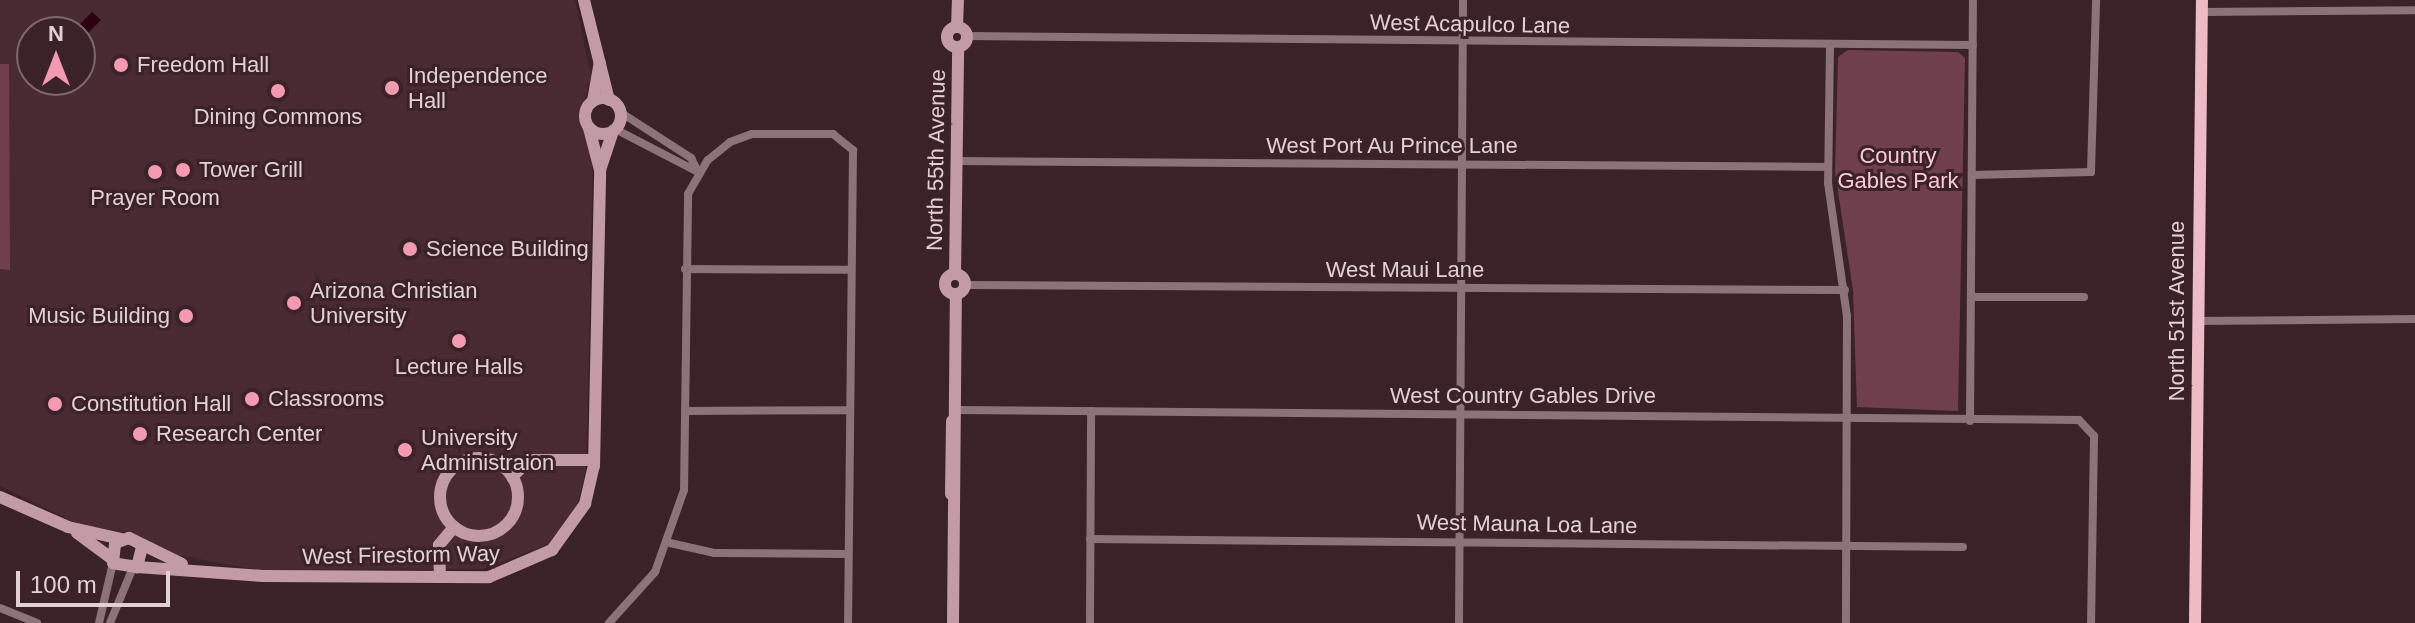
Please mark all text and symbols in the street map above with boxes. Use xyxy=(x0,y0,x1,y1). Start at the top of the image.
street label: West Acapulco Lane xyxy=(1369,9,1571,39)
north arrow xyxy=(16,16,96,96)
text: N xyxy=(48,21,64,46)
place label: Freedom Hall xyxy=(137,52,269,78)
marker: Freedom Hall xyxy=(112,56,130,74)
place label: Independence Hall xyxy=(408,62,547,114)
street label: North 55th Avenue xyxy=(921,68,951,252)
marker: Independence Hall xyxy=(383,79,401,97)
marker: Dining Commons xyxy=(269,82,287,100)
place label: Dining Commons xyxy=(194,104,362,130)
street label: West Port Au Prince Lane xyxy=(1266,133,1518,159)
park label: Country Gables Park xyxy=(1837,142,1959,194)
place label: Tower Grill xyxy=(199,157,303,183)
marker: Tower Grill xyxy=(174,161,192,179)
marker: Prayer Room xyxy=(146,163,164,181)
place label: Prayer Room xyxy=(90,185,220,211)
street label: North 51st Avenue xyxy=(2164,220,2190,402)
place label: Science Building xyxy=(426,236,589,262)
marker: Science Building xyxy=(401,240,419,258)
street label: West Maui Lane xyxy=(1326,257,1484,283)
place label: Arizona Christian University xyxy=(310,277,478,328)
marker: Arizona Christian University xyxy=(285,294,303,312)
place label: Music Building xyxy=(28,303,170,329)
marker: Music Building xyxy=(177,307,195,325)
marker: Lecture Halls xyxy=(450,332,468,350)
place label: Lecture Halls xyxy=(395,354,523,380)
street label: West Country Gables Drive xyxy=(1390,383,1656,409)
place label: Classrooms xyxy=(268,386,384,412)
marker: Classrooms xyxy=(243,390,261,408)
place label: Constitution Hall xyxy=(71,391,231,417)
marker: Constitution Hall xyxy=(46,395,64,413)
place label: Research Center xyxy=(156,421,322,447)
place label: University Administraion xyxy=(421,424,554,476)
marker: Research Center xyxy=(131,425,149,443)
marker: University Administraion xyxy=(396,441,414,459)
street label: West Mauna Loa Lane xyxy=(1416,509,1638,539)
street label: West Firestorm Way xyxy=(302,540,500,570)
scale bar xyxy=(20,555,174,605)
text: 100 m xyxy=(30,571,97,598)

